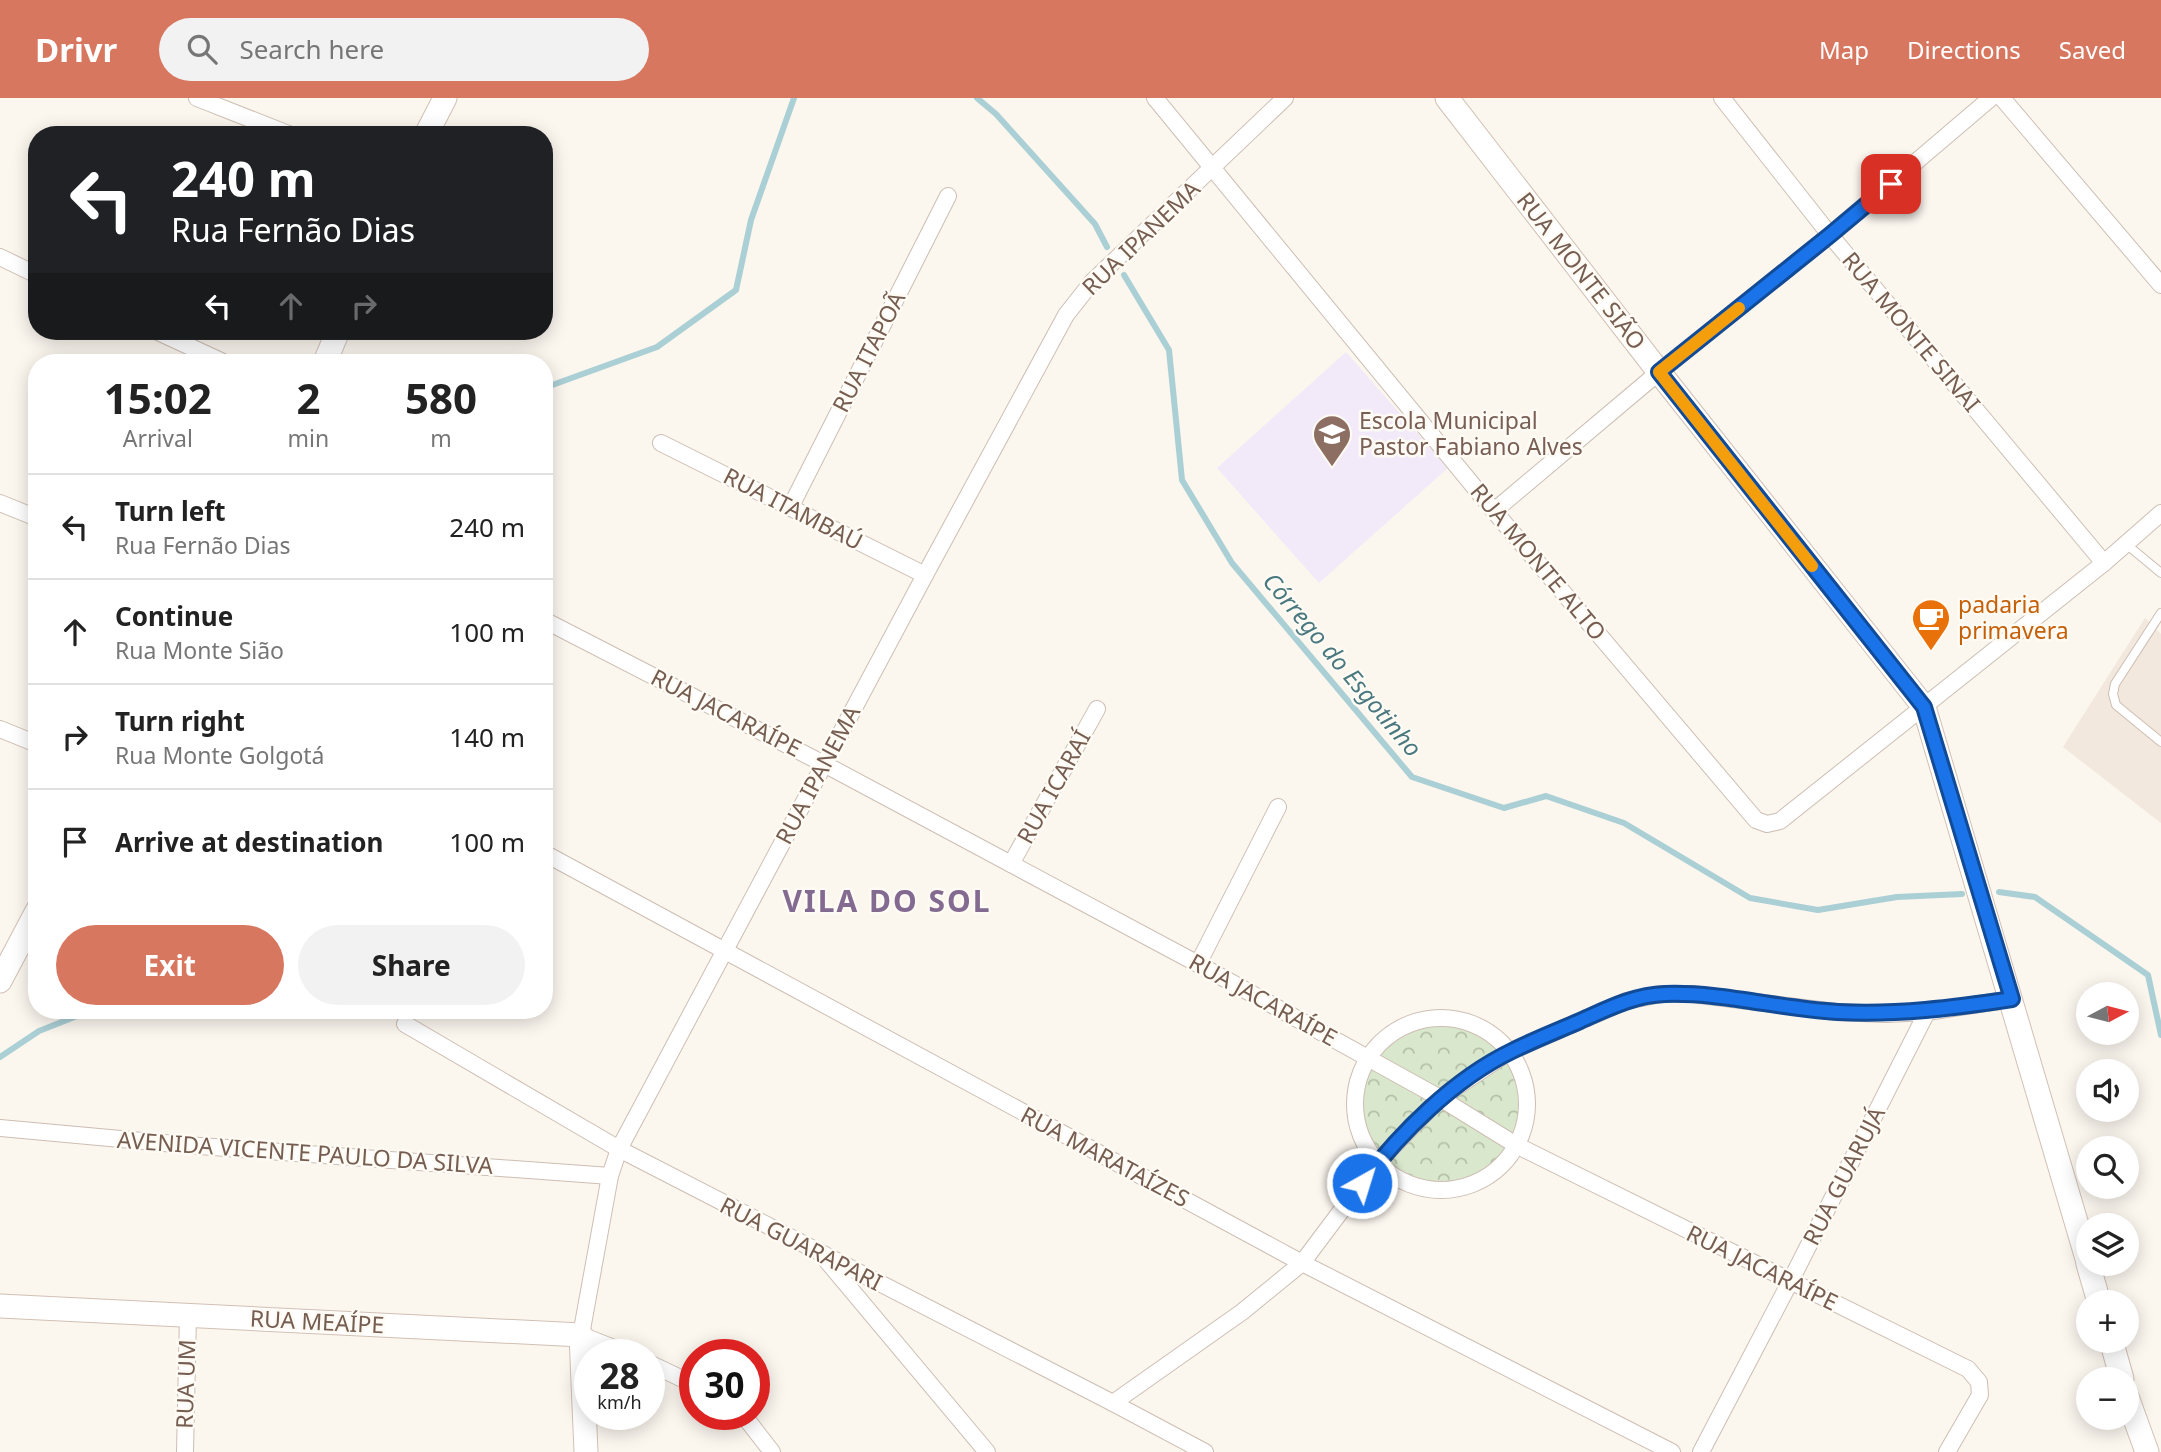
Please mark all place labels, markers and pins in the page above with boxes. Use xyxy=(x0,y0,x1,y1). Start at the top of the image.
pin xyxy=(1861,154,1921,214)
place label: Escola Municipal Pastor Fabiano Alves xyxy=(1359,404,1583,462)
school or university icon: Escola Municipal Pastor Fabiano Alves xyxy=(1311,413,1353,468)
place label: padaria primavera xyxy=(1958,588,2069,646)
cafe icon: padaria primavera xyxy=(1910,597,1952,652)

